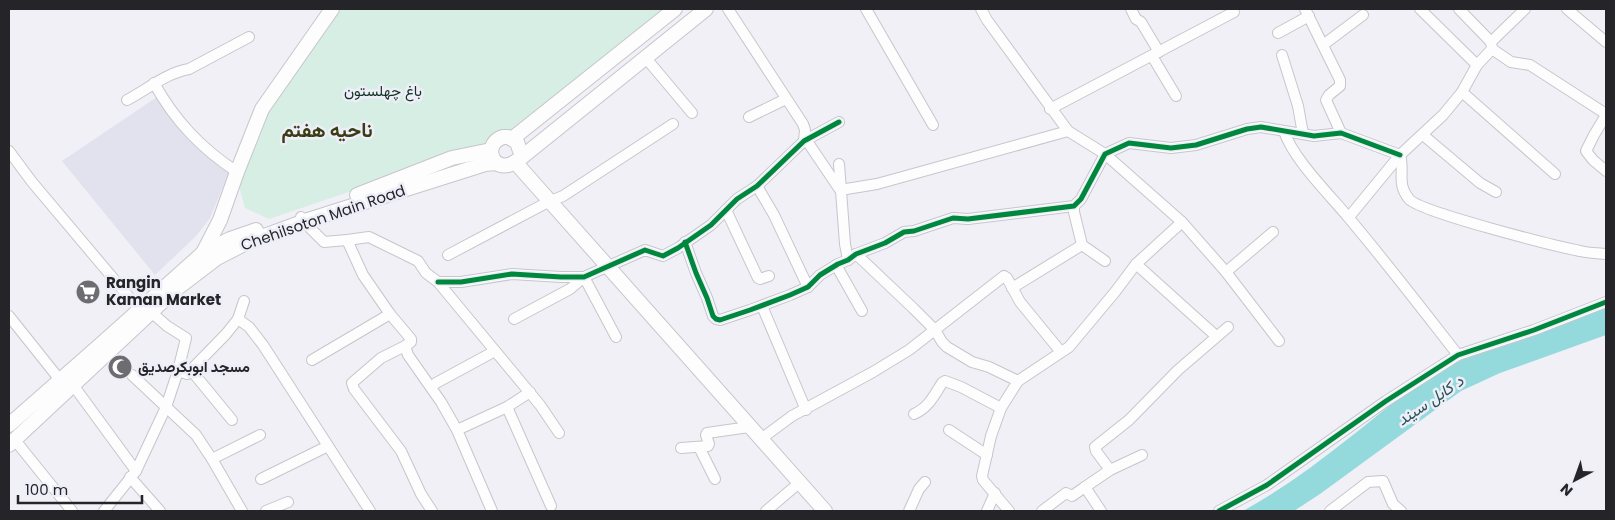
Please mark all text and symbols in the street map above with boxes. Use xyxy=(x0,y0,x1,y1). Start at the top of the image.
park label: باغ چهلستون xyxy=(344,80,422,102)
district label: ناحیه هفتم xyxy=(281,116,373,144)
street label: Chehilsoton Main Road xyxy=(238,179,408,256)
place label: Rangin Kaman Market xyxy=(106,272,221,310)
supermarket icon: Rangin Kaman Market xyxy=(75,279,101,305)
mosque icon: مسجد ابوبکرصدیق xyxy=(107,354,133,380)
place label: مسجد ابوبکرصدیق xyxy=(138,356,250,377)
water label: د کابل سيند xyxy=(1392,369,1469,431)
north arrow xyxy=(1550,455,1600,505)
scale bar xyxy=(18,472,141,504)
text: 100 m xyxy=(25,479,68,500)
text: N xyxy=(1556,479,1577,501)

